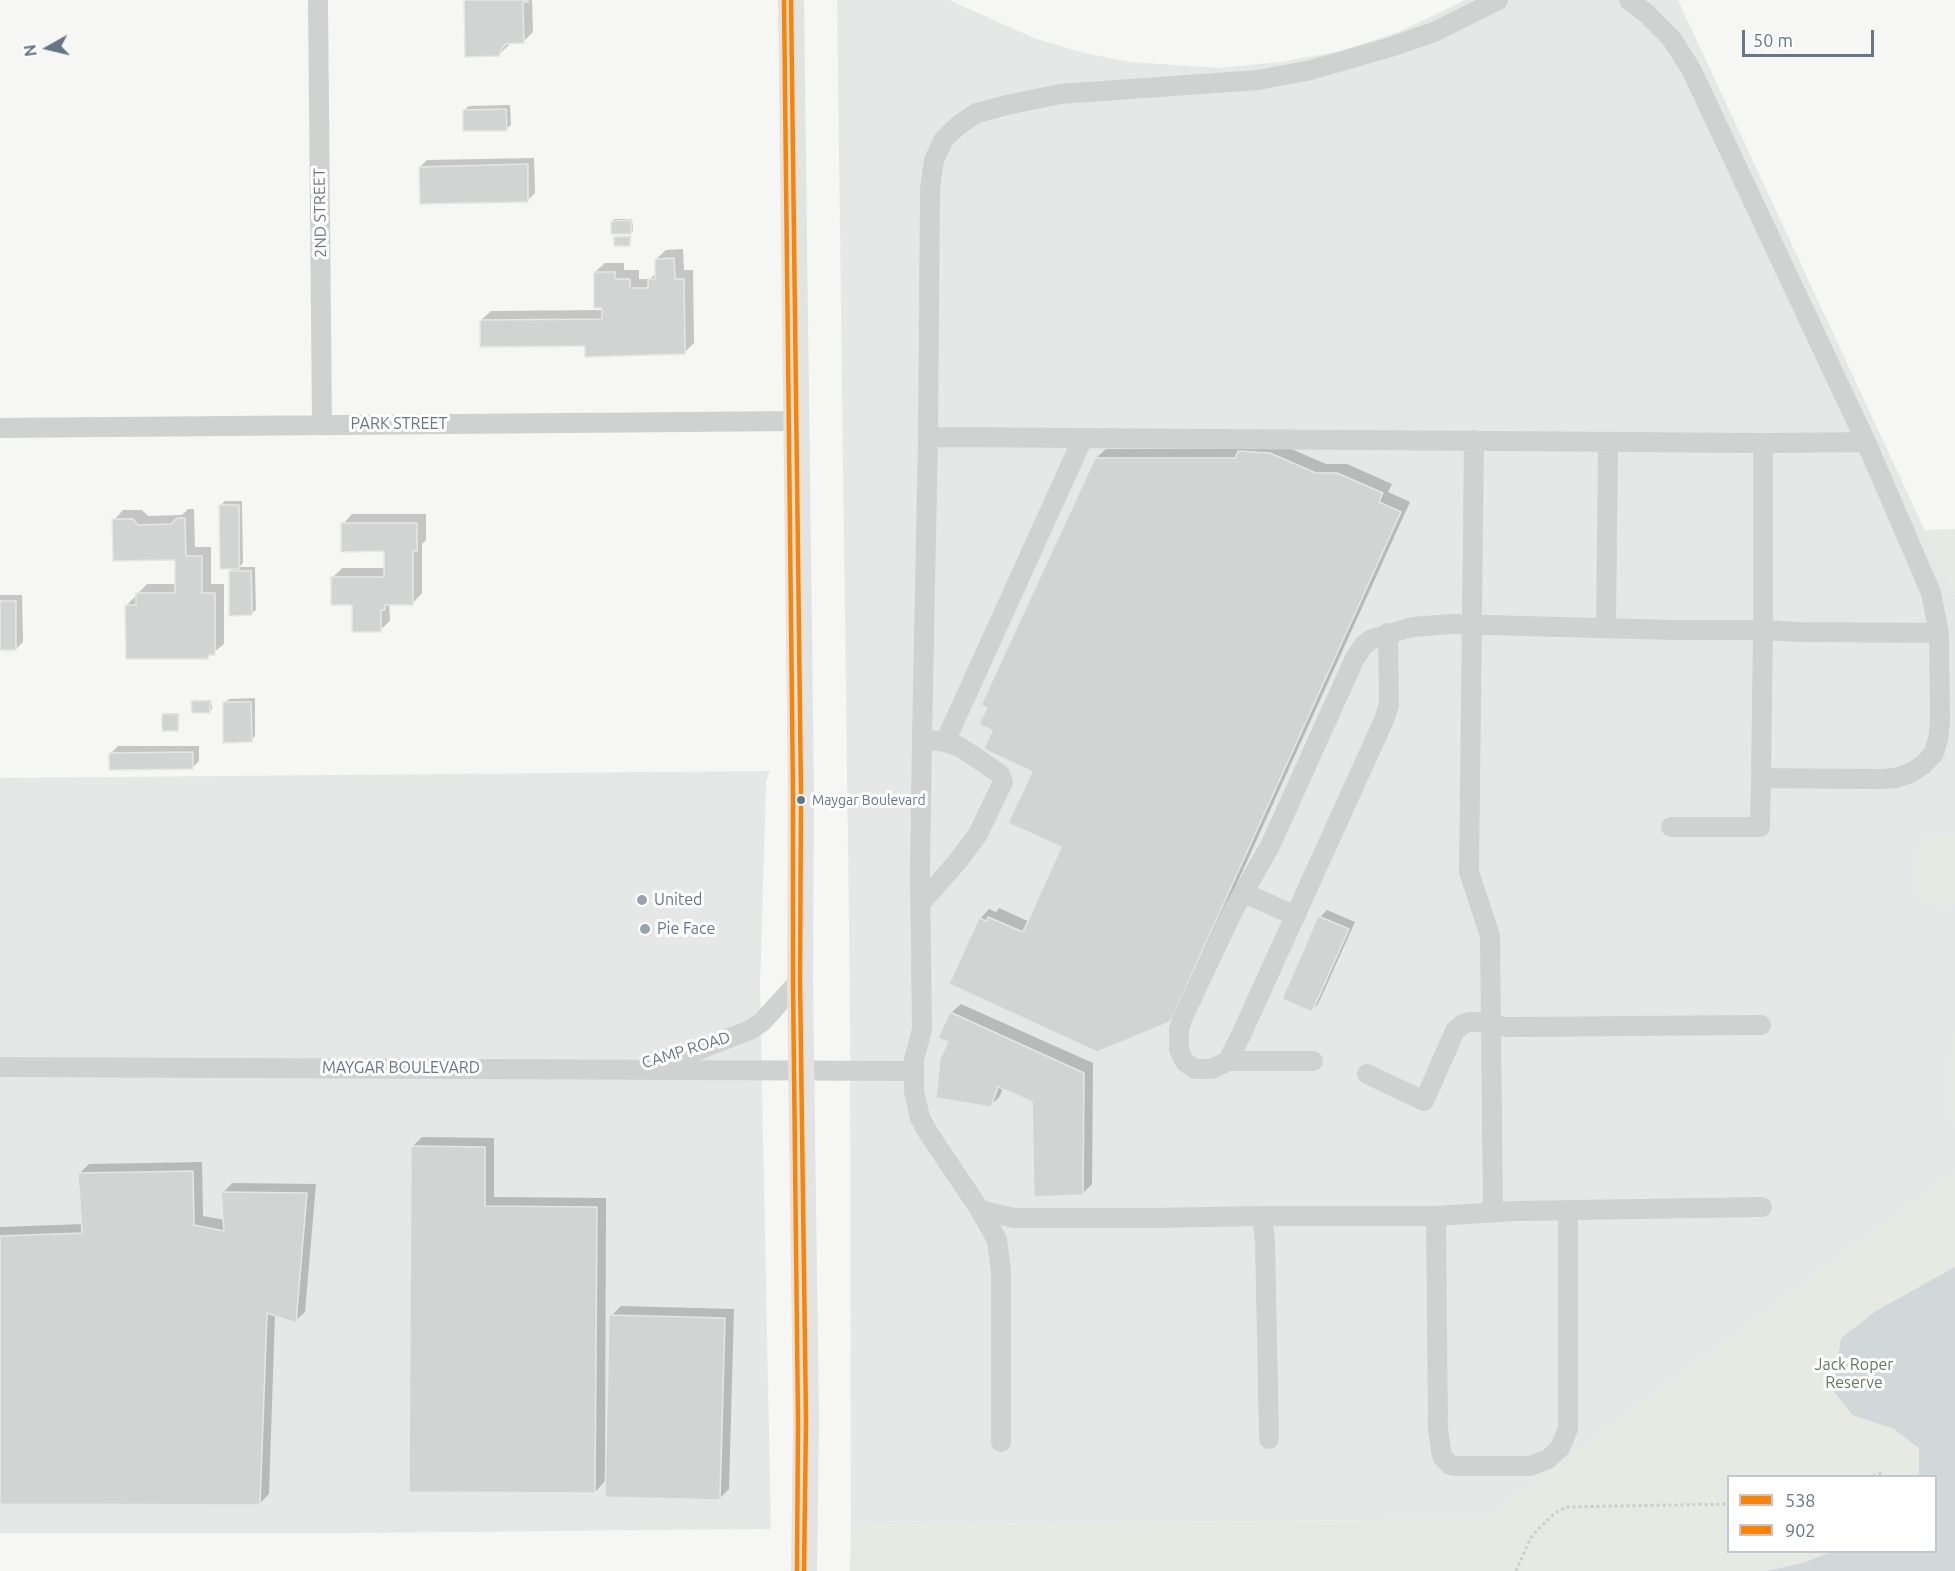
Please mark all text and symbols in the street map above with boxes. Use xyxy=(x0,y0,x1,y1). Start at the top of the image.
north arrow xyxy=(18,18,78,78)
scale bar xyxy=(1745,18,1877,56)
text: 50 m xyxy=(1753,30,1793,50)
text: N xyxy=(20,43,40,58)
street label: 2ND STREET xyxy=(310,168,330,258)
street label: PARK STREET xyxy=(351,414,447,434)
place label: Maygar Boulevard xyxy=(812,792,926,808)
marker: Maygar Boulevard xyxy=(795,794,807,806)
place label: United xyxy=(654,890,702,910)
marker: United xyxy=(635,893,649,907)
place label: Pie Face xyxy=(657,919,715,939)
marker: Pie Face xyxy=(638,922,652,936)
street label: CAMP ROAD xyxy=(639,1027,733,1073)
street label: MAYGAR BOULEVARD xyxy=(322,1058,480,1078)
park label: Jack Roper Reserve xyxy=(1815,1355,1893,1393)
legend xyxy=(1727,1475,1937,1553)
text: 538 xyxy=(1785,1490,1815,1510)
text: 902 xyxy=(1785,1520,1815,1540)

